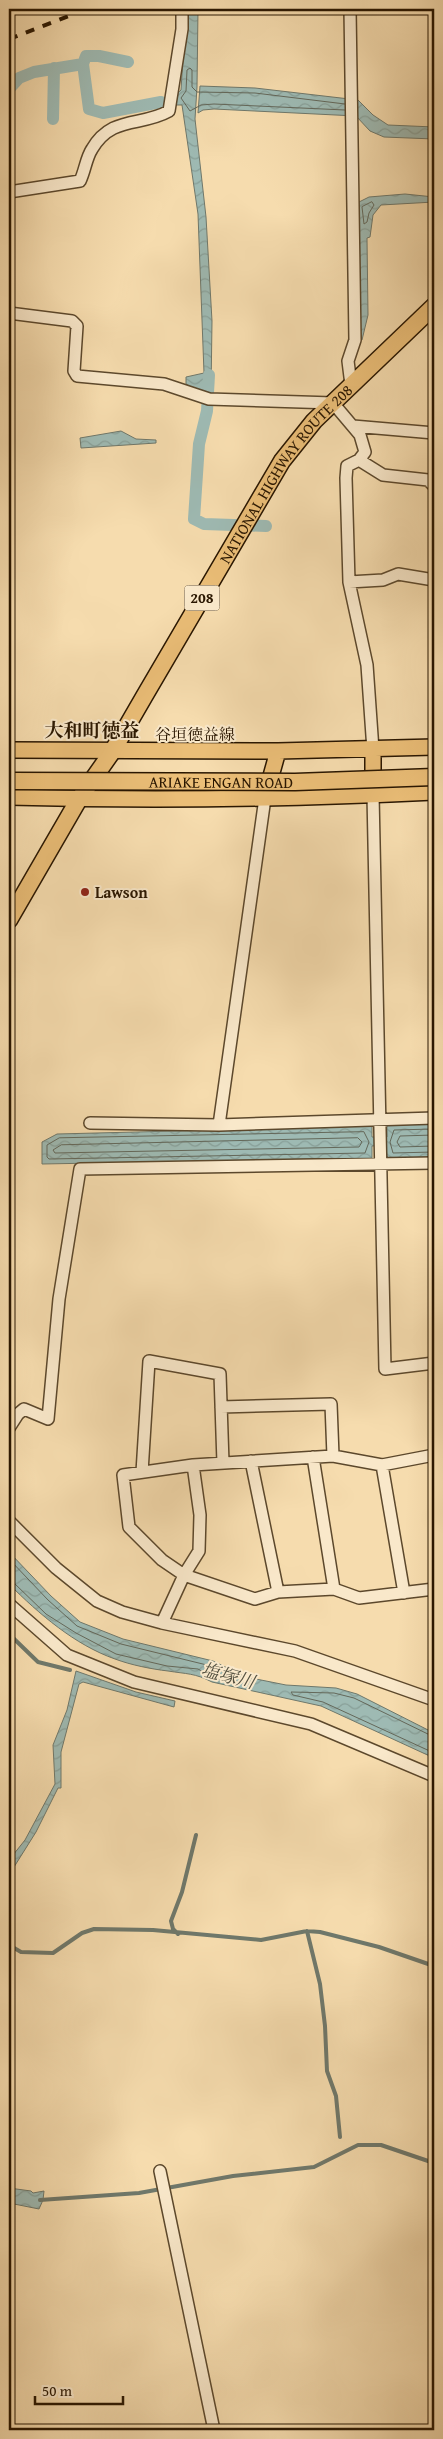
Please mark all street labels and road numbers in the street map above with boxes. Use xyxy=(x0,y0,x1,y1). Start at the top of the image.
street label: NATIONAL HIGHWAY ROUTE 208 xyxy=(213,378,358,568)
road number: 208 xyxy=(184,586,220,610)
street label: 谷垣徳益線 xyxy=(155,722,235,746)
street label: ARIAKE ENGAN ROAD xyxy=(149,769,293,794)

